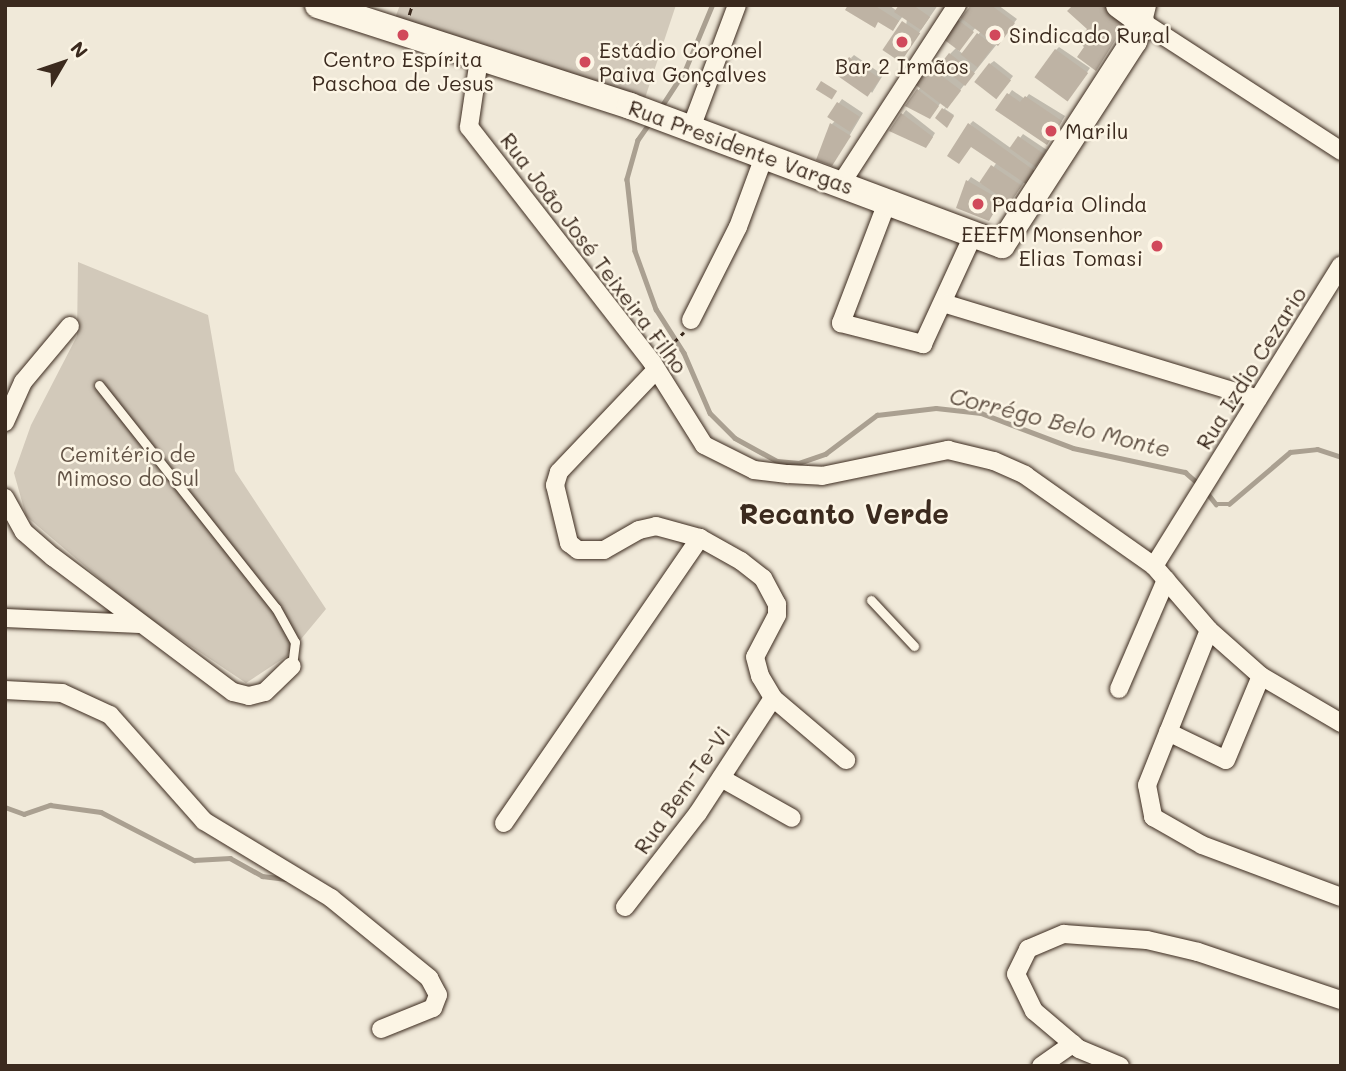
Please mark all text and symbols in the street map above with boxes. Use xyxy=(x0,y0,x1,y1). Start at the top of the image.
place label: Sindicado Rural xyxy=(1009,22,1170,48)
marker: Centro Espírita Paschoa de Jesus xyxy=(395,27,411,43)
marker: Sindicado Rural xyxy=(987,27,1003,43)
north arrow xyxy=(28,28,98,98)
marker: Bar 2 Irmãos xyxy=(894,34,910,50)
text: N xyxy=(65,36,94,63)
place label: Estádio Coronel Paiva Gonçalves xyxy=(599,37,767,87)
place label: Centro Espírita Paschoa de Jesus xyxy=(312,46,494,96)
place label: Bar 2 Irmãos xyxy=(835,53,969,79)
marker: Estádio Coronel Paiva Gonçalves xyxy=(577,54,593,70)
street label: Rua Presidente Vargas xyxy=(625,95,857,199)
place label: Marilu xyxy=(1065,118,1129,144)
marker: Marilu xyxy=(1043,123,1059,139)
street label: Rua João José Teixeira Filho xyxy=(495,128,693,378)
place label: Padaria Olinda xyxy=(992,191,1147,217)
marker: Padaria Olinda xyxy=(970,196,986,212)
place label: EEEFM Monsenhor Elias Tomasi xyxy=(961,221,1143,271)
marker: EEEFM Monsenhor Elias Tomasi xyxy=(1149,238,1165,254)
street label: Rua Izdio Cezario xyxy=(1191,282,1311,454)
water label: Corrégo Belo Monte xyxy=(947,381,1173,463)
park label: Cemitério de Mimoso do Sul xyxy=(57,441,199,491)
district label: Recanto Verde xyxy=(739,496,949,530)
street label: Rua Bem-Te-Vi xyxy=(629,721,735,859)

